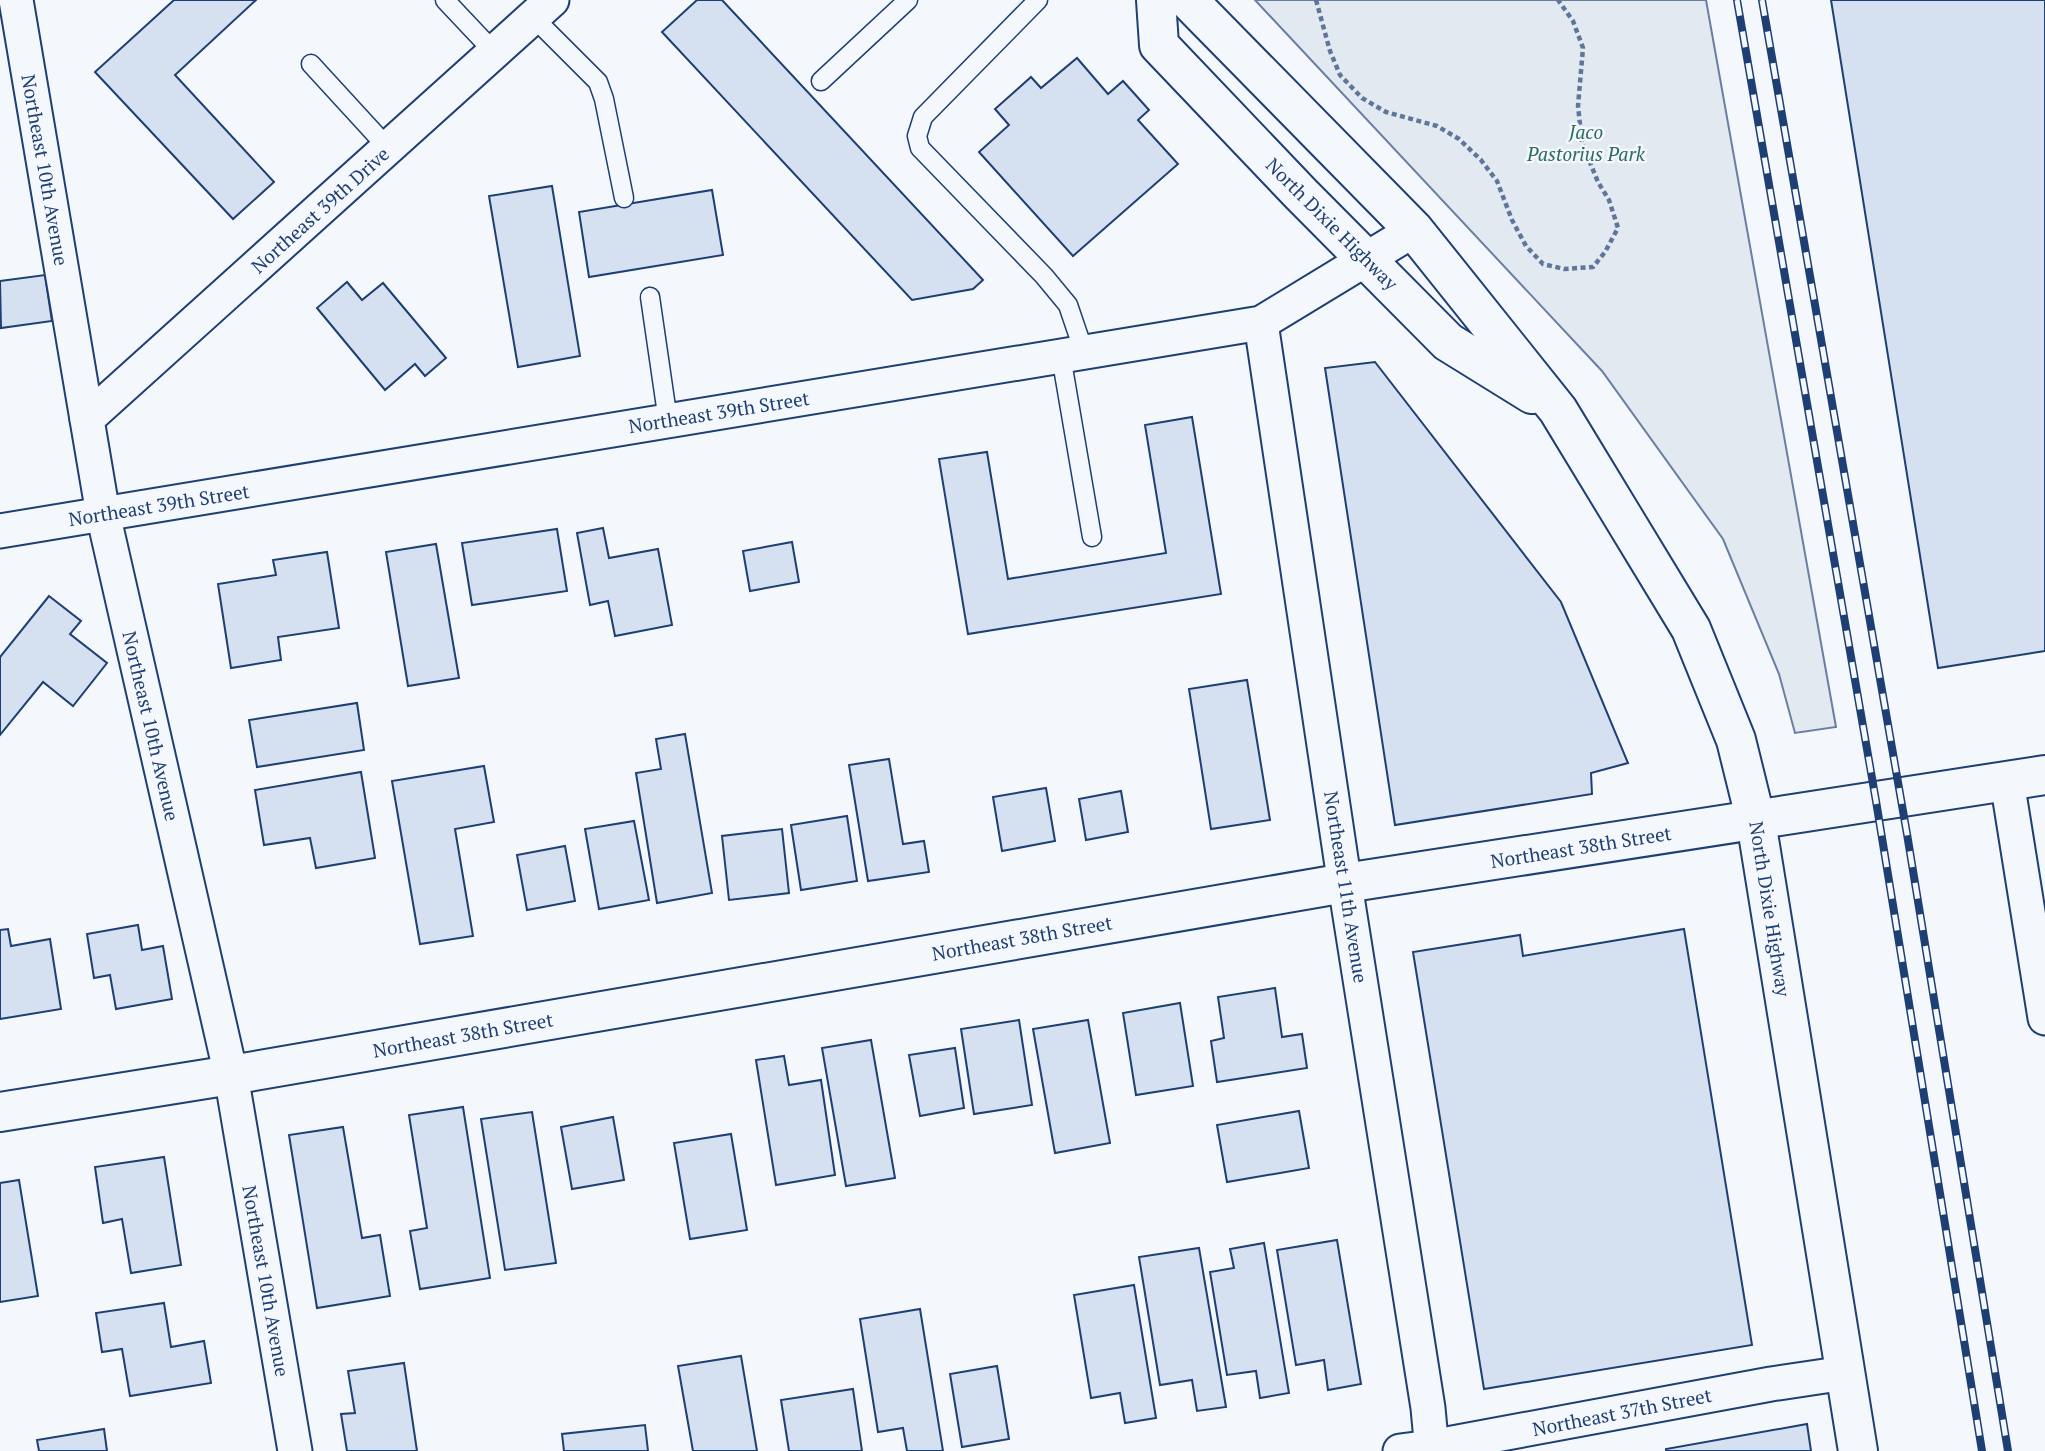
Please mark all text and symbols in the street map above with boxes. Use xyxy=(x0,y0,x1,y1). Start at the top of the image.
street label: Northeast 10th Avenue xyxy=(16,72,75,268)
park label: Jaco Pastorius Park xyxy=(1526,119,1646,166)
street label: Northeast 39th Drive xyxy=(245,141,394,278)
street label: North Dixie Highway xyxy=(1261,152,1404,295)
street label: Northeast 39th Street xyxy=(627,385,811,438)
street label: Northeast 39th Street xyxy=(67,478,251,531)
street label: Northeast 10th Avenue xyxy=(117,629,185,823)
street label: Northeast 11th Avenue xyxy=(1319,789,1374,985)
street label: North Dixie Highway xyxy=(1744,819,1797,999)
street label: Northeast 38th Street xyxy=(1489,820,1673,873)
street label: Northeast 38th Street xyxy=(930,909,1114,966)
street label: Northeast 38th Street xyxy=(371,1006,555,1063)
street label: Northeast 10th Avenue xyxy=(237,1183,296,1379)
street label: Northeast 37th Street xyxy=(1530,1382,1714,1441)

